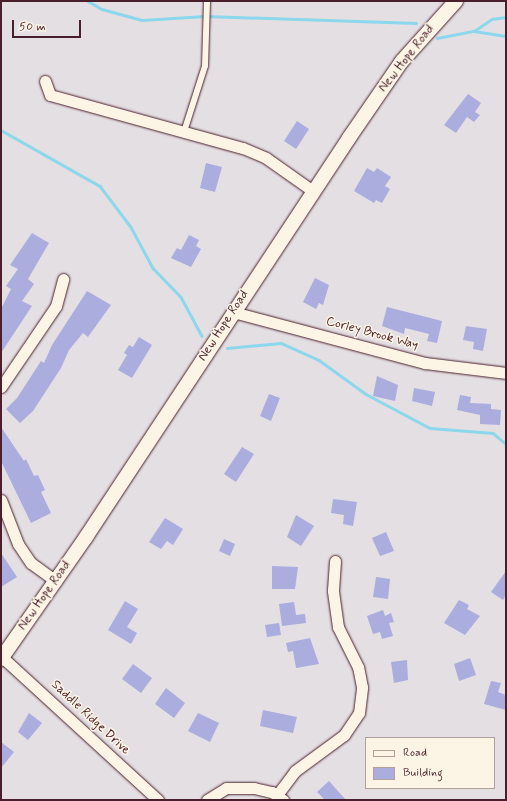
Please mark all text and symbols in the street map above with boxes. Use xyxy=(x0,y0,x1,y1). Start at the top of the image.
scale bar xyxy=(14,12,83,38)
text: 50 m xyxy=(19,19,46,35)
street label: New Hope Road xyxy=(376,22,438,96)
street label: New Hope Road xyxy=(195,287,253,365)
street label: Corley Brook Way xyxy=(323,314,421,354)
street label: New Hope Road xyxy=(15,558,75,634)
street label: Saddle Ridge Drive xyxy=(47,678,133,758)
legend xyxy=(365,737,495,789)
text: Road xyxy=(403,745,427,761)
text: Building xyxy=(403,765,443,781)

